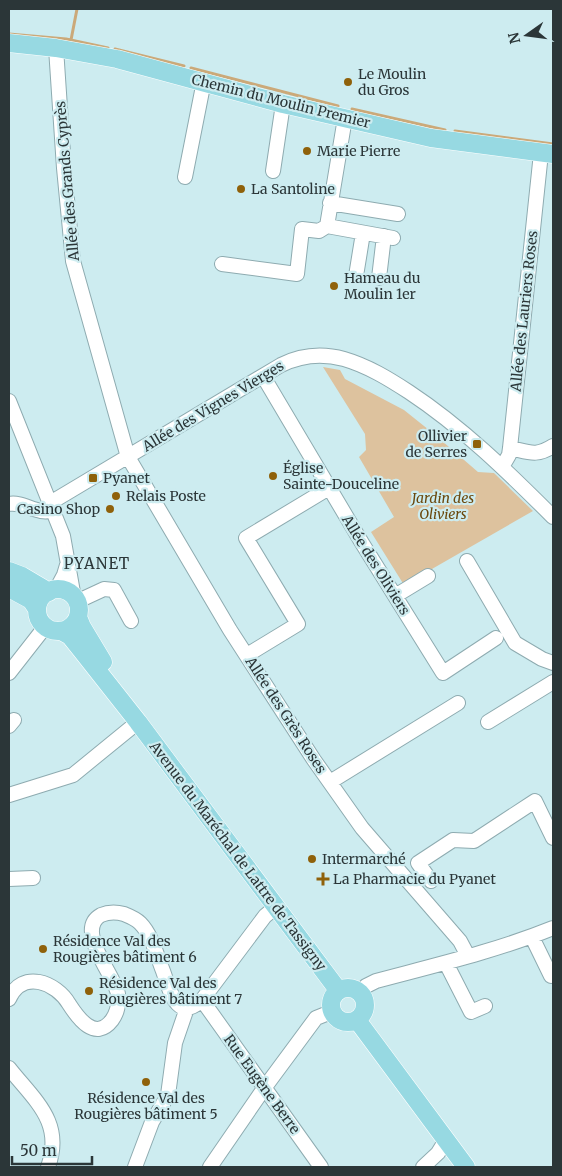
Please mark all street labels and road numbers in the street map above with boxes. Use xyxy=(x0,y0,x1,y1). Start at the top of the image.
street label: Chemin du Moulin Premier xyxy=(190,70,372,132)
street label: Allée des Grands Cyprès xyxy=(51,100,83,263)
street label: Allée des Lauriers Roses xyxy=(506,230,541,393)
street label: Allée des Vignes Vierges xyxy=(138,357,287,456)
street label: Allée des Oliviers xyxy=(337,511,414,618)
street label: Allée des Grès Roses xyxy=(241,652,331,777)
street label: Avenue du Maréchal de Lattre de Tassigny xyxy=(145,737,331,975)
street label: Rue Eugène Berre xyxy=(220,1031,304,1137)

